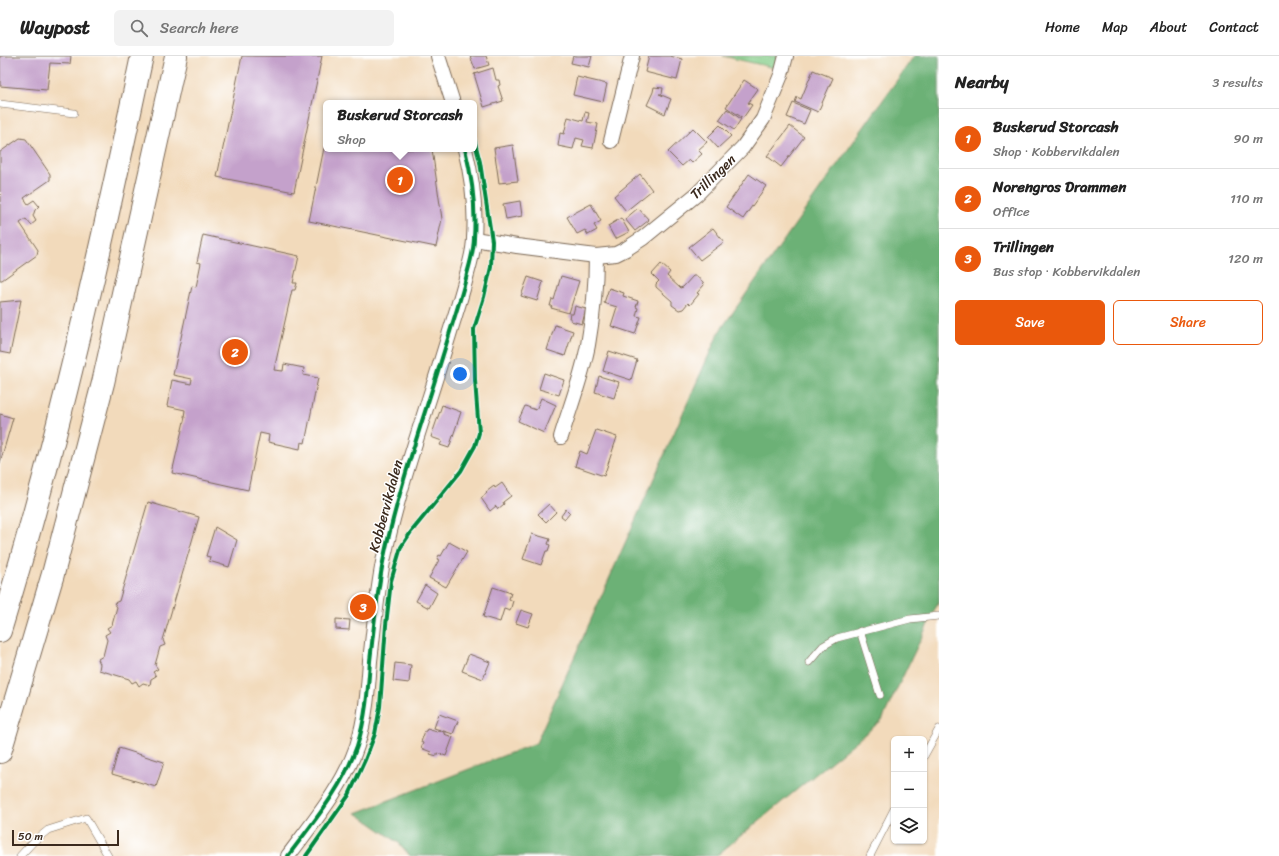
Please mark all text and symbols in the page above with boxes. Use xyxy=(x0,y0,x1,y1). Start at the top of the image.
search box xyxy=(114,10,394,46)
text: Waypost xyxy=(20,11,90,44)
text: Search here xyxy=(160,15,239,41)
text: Home xyxy=(1045,15,1080,40)
text: Map xyxy=(1102,15,1128,40)
text: About xyxy=(1150,15,1187,40)
text: Contact xyxy=(1209,15,1259,40)
icon: search xyxy=(128,17,150,39)
text: Nearby xyxy=(955,67,1009,97)
text: 3 results xyxy=(1212,71,1263,94)
popup xyxy=(323,100,477,152)
text: Buskerud Storcash xyxy=(337,102,463,128)
text: Buskerud Storcash xyxy=(993,114,1119,140)
text: 1 xyxy=(965,127,971,150)
text: 90 m xyxy=(1233,127,1263,150)
text: Shop xyxy=(337,128,366,151)
text: Shop · Kobbervikdalen xyxy=(993,140,1120,163)
street label: Trillingen xyxy=(684,148,742,206)
pin: 1 xyxy=(387,165,413,195)
text: Norengros Drammen xyxy=(993,174,1126,200)
text: 2 xyxy=(964,187,972,210)
text: 110 m xyxy=(1230,187,1263,210)
text: Office xyxy=(993,200,1030,223)
text: Trillingen xyxy=(993,234,1054,260)
text: 3 xyxy=(964,247,972,270)
text: 120 m xyxy=(1228,247,1263,270)
text: Bus stop · Kobbervikdalen xyxy=(993,260,1140,283)
button: Save xyxy=(955,300,1105,345)
button: Share xyxy=(1113,300,1263,345)
pin: 2 xyxy=(222,337,248,367)
your location xyxy=(450,364,470,384)
street label: Kobbervikdalen xyxy=(362,457,410,555)
pin: 3 xyxy=(350,592,376,622)
map controls xyxy=(891,736,927,844)
button: + xyxy=(891,736,927,772)
button: − xyxy=(891,772,927,808)
button: layers xyxy=(891,808,927,844)
text: 50 m xyxy=(18,827,43,846)
scale bar xyxy=(12,828,119,847)

